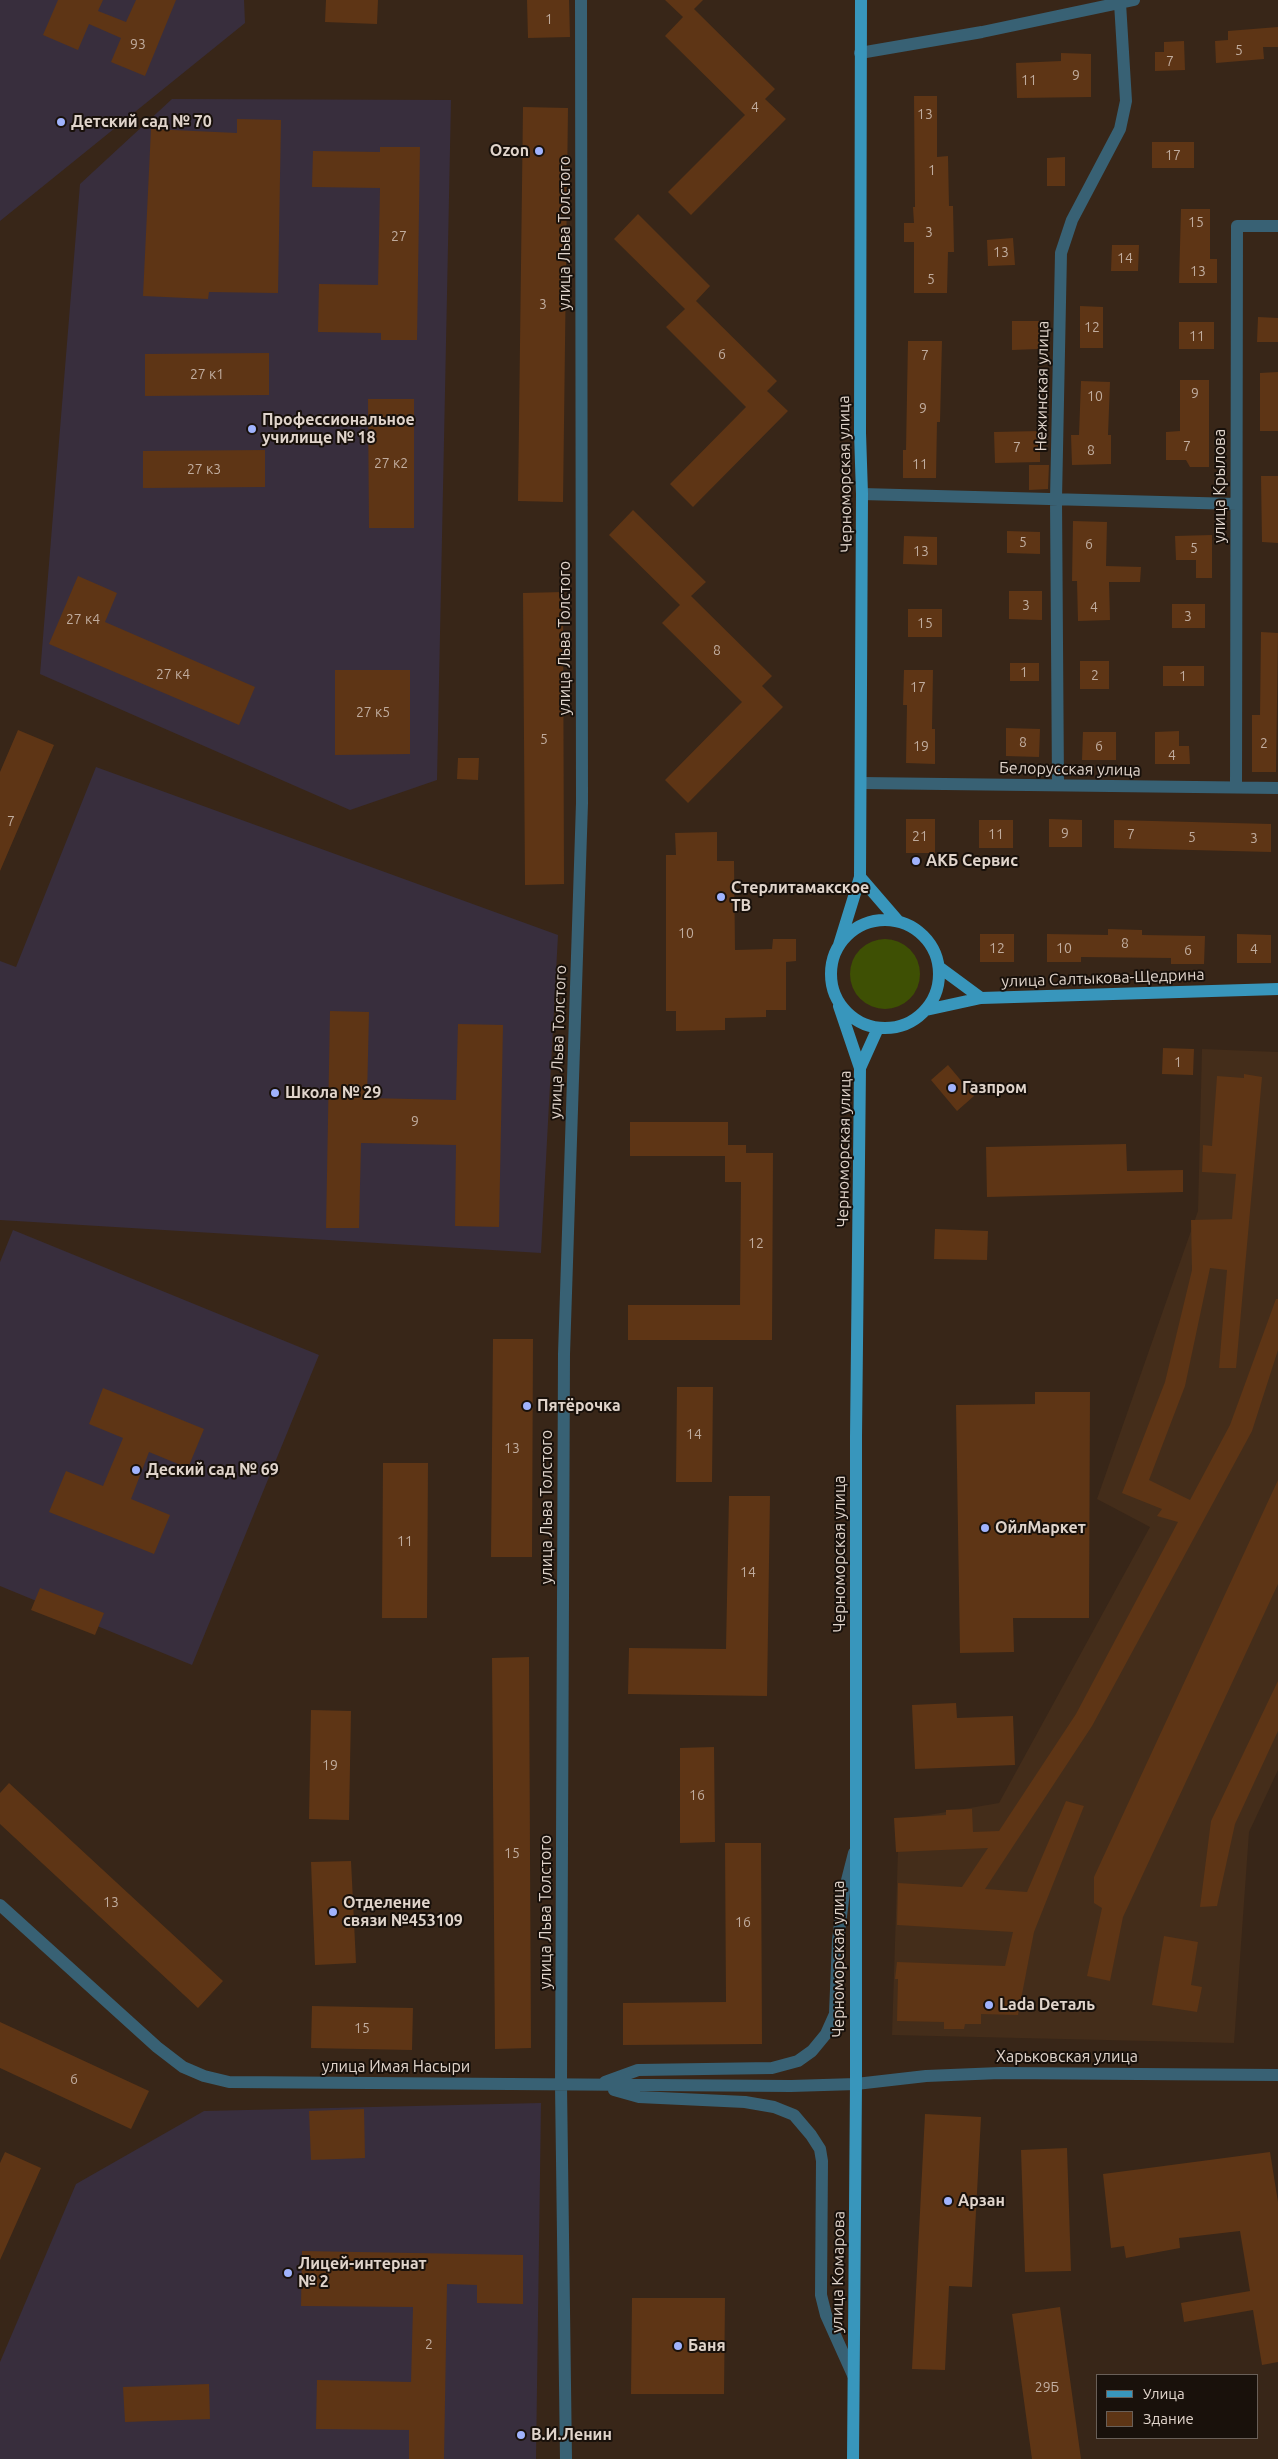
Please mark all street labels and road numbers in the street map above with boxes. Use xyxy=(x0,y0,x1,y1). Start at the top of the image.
street label: улица Льва Толстого xyxy=(555,156,575,310)
street label: Нежинская улица xyxy=(1031,321,1053,451)
street label: Черноморская улица xyxy=(834,395,856,553)
street label: улица Крылова xyxy=(1210,429,1230,543)
street label: улица Льва Толстого xyxy=(555,561,575,715)
street label: Белорусская улица xyxy=(999,758,1141,780)
street label: улица Льва Толстого xyxy=(546,965,570,1119)
street label: улица Салтыкова-Щедрина xyxy=(1001,965,1205,991)
street label: Черноморская улица xyxy=(833,1070,855,1228)
street label: улица Льва Толстого xyxy=(537,1430,557,1584)
street label: Черноморская улица xyxy=(830,1475,850,1633)
street label: улица Льва Толстого xyxy=(536,1835,556,1989)
street label: Черноморская улица xyxy=(829,1880,849,2038)
street label: Харьковская улица xyxy=(996,2047,1138,2067)
street label: улица Имая Насыри xyxy=(322,2057,470,2077)
street label: улица Комарова xyxy=(827,2211,849,2333)

